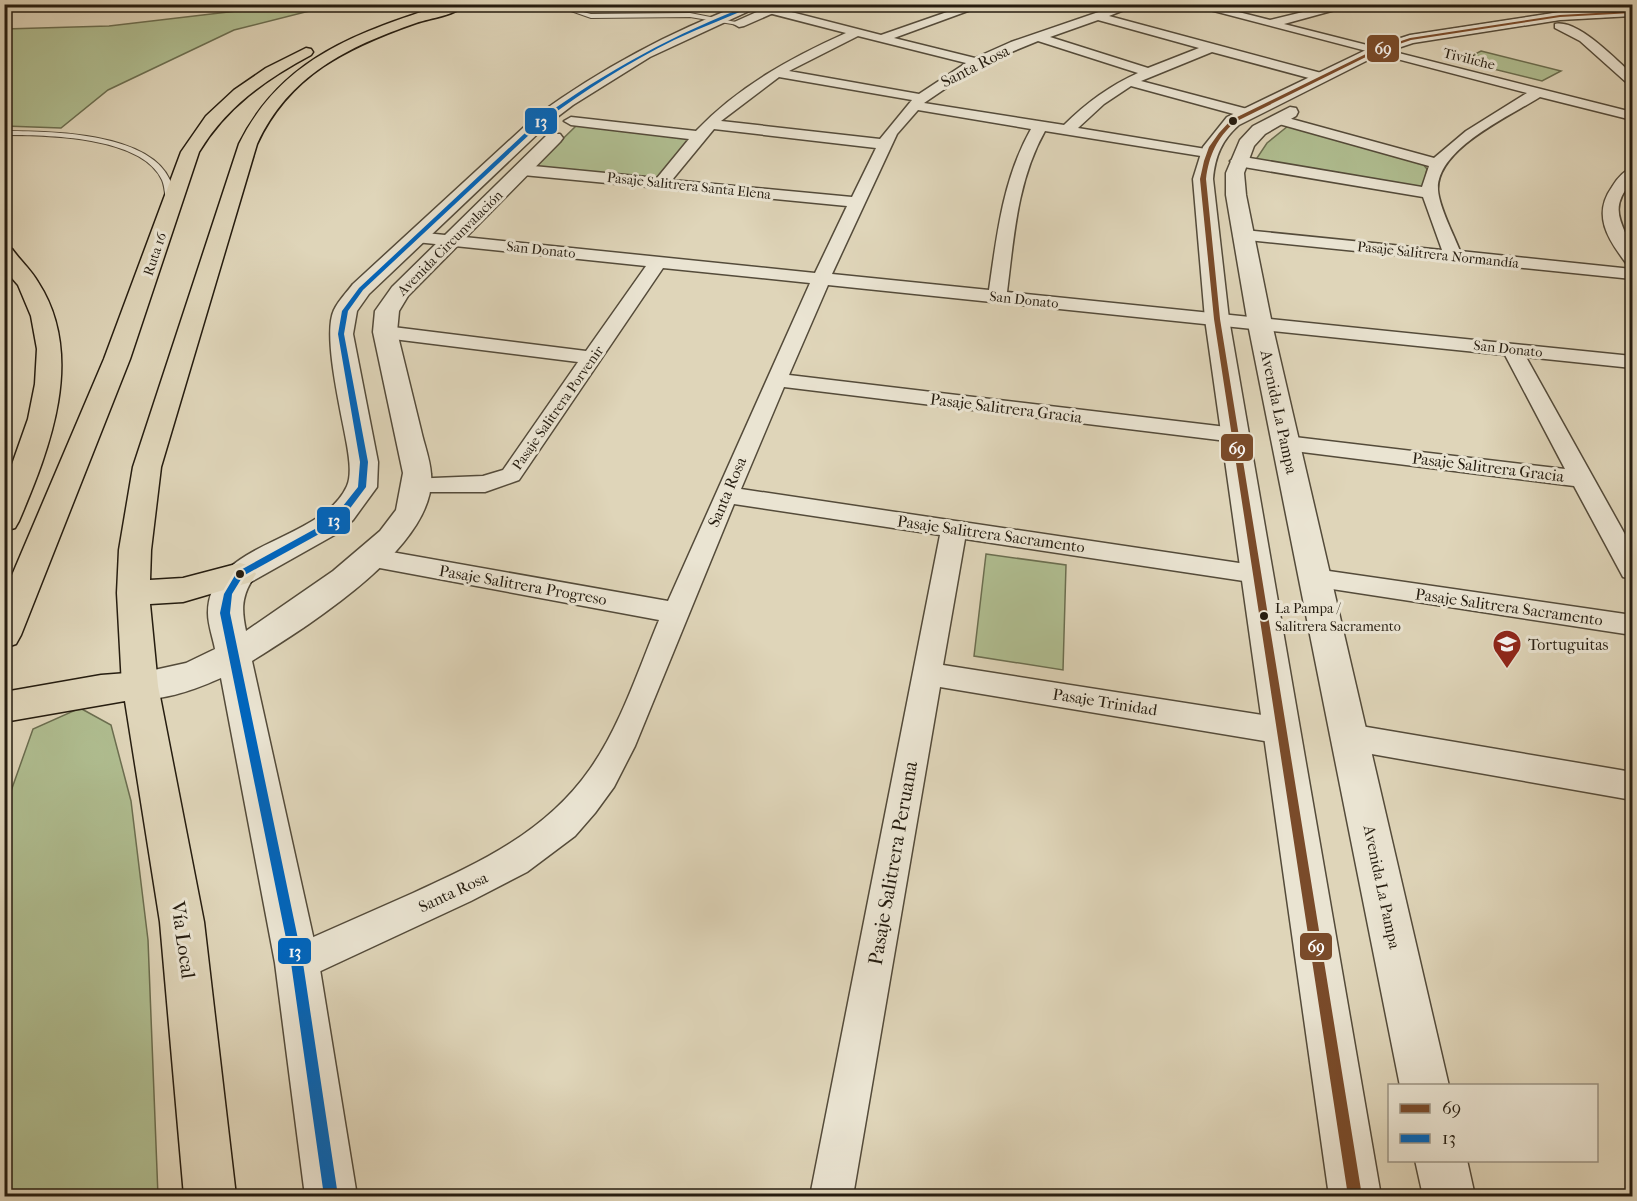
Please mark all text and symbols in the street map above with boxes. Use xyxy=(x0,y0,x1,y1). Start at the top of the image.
line badge: 69 xyxy=(1366,34,1400,63)
text: 69 xyxy=(1374,39,1392,59)
street label: Santa Rosa xyxy=(938,40,1013,91)
street label: Tiviliche xyxy=(1441,44,1497,74)
line badge: 13 xyxy=(524,107,558,135)
text: 13 xyxy=(535,112,547,132)
unlabelled marker xyxy=(1227,115,1239,127)
street label: Pasaje Salitrera Santa Elena xyxy=(606,169,772,203)
street label: Avenida Circunvalación xyxy=(393,187,506,300)
street label: Ruta 16 xyxy=(140,230,170,278)
street label: San Donato xyxy=(506,238,576,262)
street label: Pasaje Salitrera Normandía xyxy=(1356,238,1520,272)
street label: San Donato xyxy=(989,288,1059,312)
street label: San Donato xyxy=(1473,337,1543,361)
street label: Pasaje Salitrera Porvenir xyxy=(509,343,607,473)
street label: Avenida La Pampa xyxy=(1256,347,1302,476)
street label: Pasaje Salitrera Gracia xyxy=(929,389,1084,427)
line badge: 69 xyxy=(1220,433,1254,462)
text: 69 xyxy=(1228,439,1246,459)
street label: Pasaje Salitrera Gracia xyxy=(1411,448,1566,486)
street label: Santa Rosa xyxy=(704,454,750,530)
line badge: 13 xyxy=(316,506,351,535)
text: 13 xyxy=(328,511,340,531)
street label: Pasaje Salitrera Sacramento xyxy=(896,511,1086,557)
street label: Pasaje Salitrera Progreso xyxy=(438,561,608,609)
unlabelled marker xyxy=(234,568,246,580)
street label: Pasaje Salitrera Sacramento xyxy=(1414,584,1604,630)
place label: La Pampa / Salitrera Sacramento xyxy=(1275,600,1401,635)
marker: La Pampa / Salitrera Sacramento xyxy=(1258,610,1270,622)
school or university icon: Tortuguitas xyxy=(1491,628,1523,670)
place label: Tortuguitas xyxy=(1528,635,1609,654)
street label: Pasaje Trinidad xyxy=(1051,684,1159,720)
street label: Pasaje Salitrera Peruana xyxy=(864,758,922,967)
street label: Avenida La Pampa xyxy=(1359,822,1405,951)
street label: Santa Rosa xyxy=(415,867,491,916)
street label: Vía Local xyxy=(166,899,200,981)
line badge: 69 xyxy=(1299,932,1333,961)
line badge: 13 xyxy=(277,937,312,965)
text: 69 xyxy=(1307,937,1325,957)
text: 13 xyxy=(289,942,301,962)
legend xyxy=(1388,1084,1598,1162)
text: 69 xyxy=(1442,1098,1461,1119)
text: 13 xyxy=(1442,1128,1456,1149)

